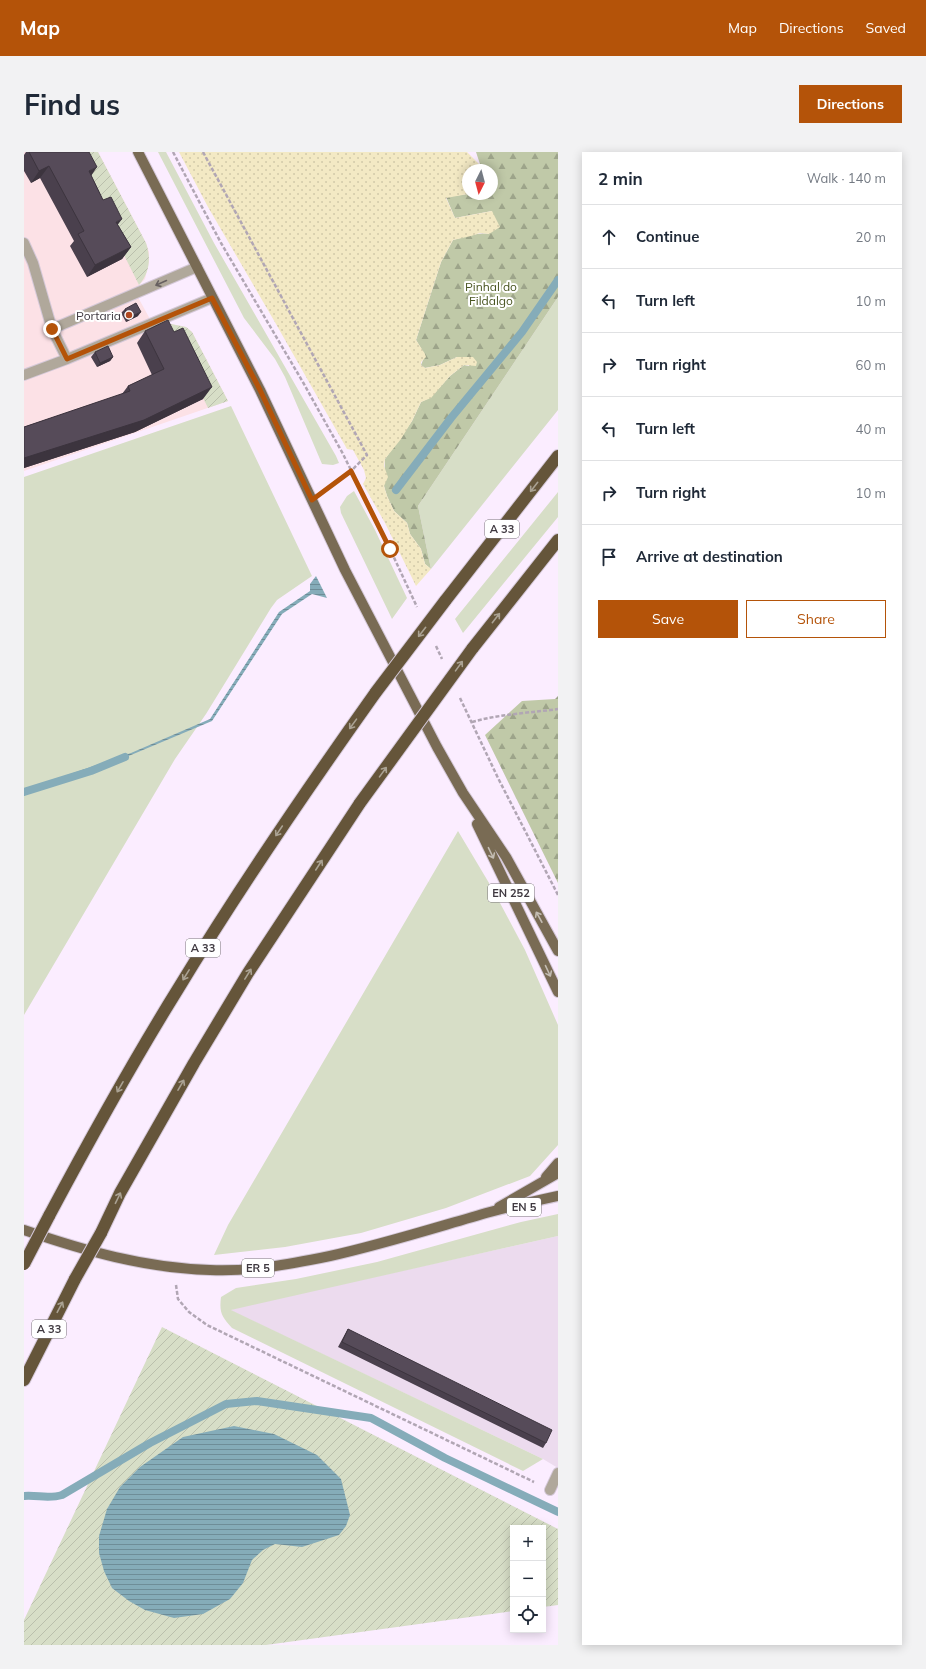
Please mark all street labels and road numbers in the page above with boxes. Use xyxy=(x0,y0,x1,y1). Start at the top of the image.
road number: A 33 xyxy=(485,520,519,538)
road number: EN 252 xyxy=(488,884,534,902)
road number: A 33 xyxy=(186,939,220,957)
road number: EN 5 xyxy=(507,1198,541,1216)
road number: ER 5 xyxy=(242,1259,274,1277)
road number: A 33 xyxy=(32,1320,66,1338)

